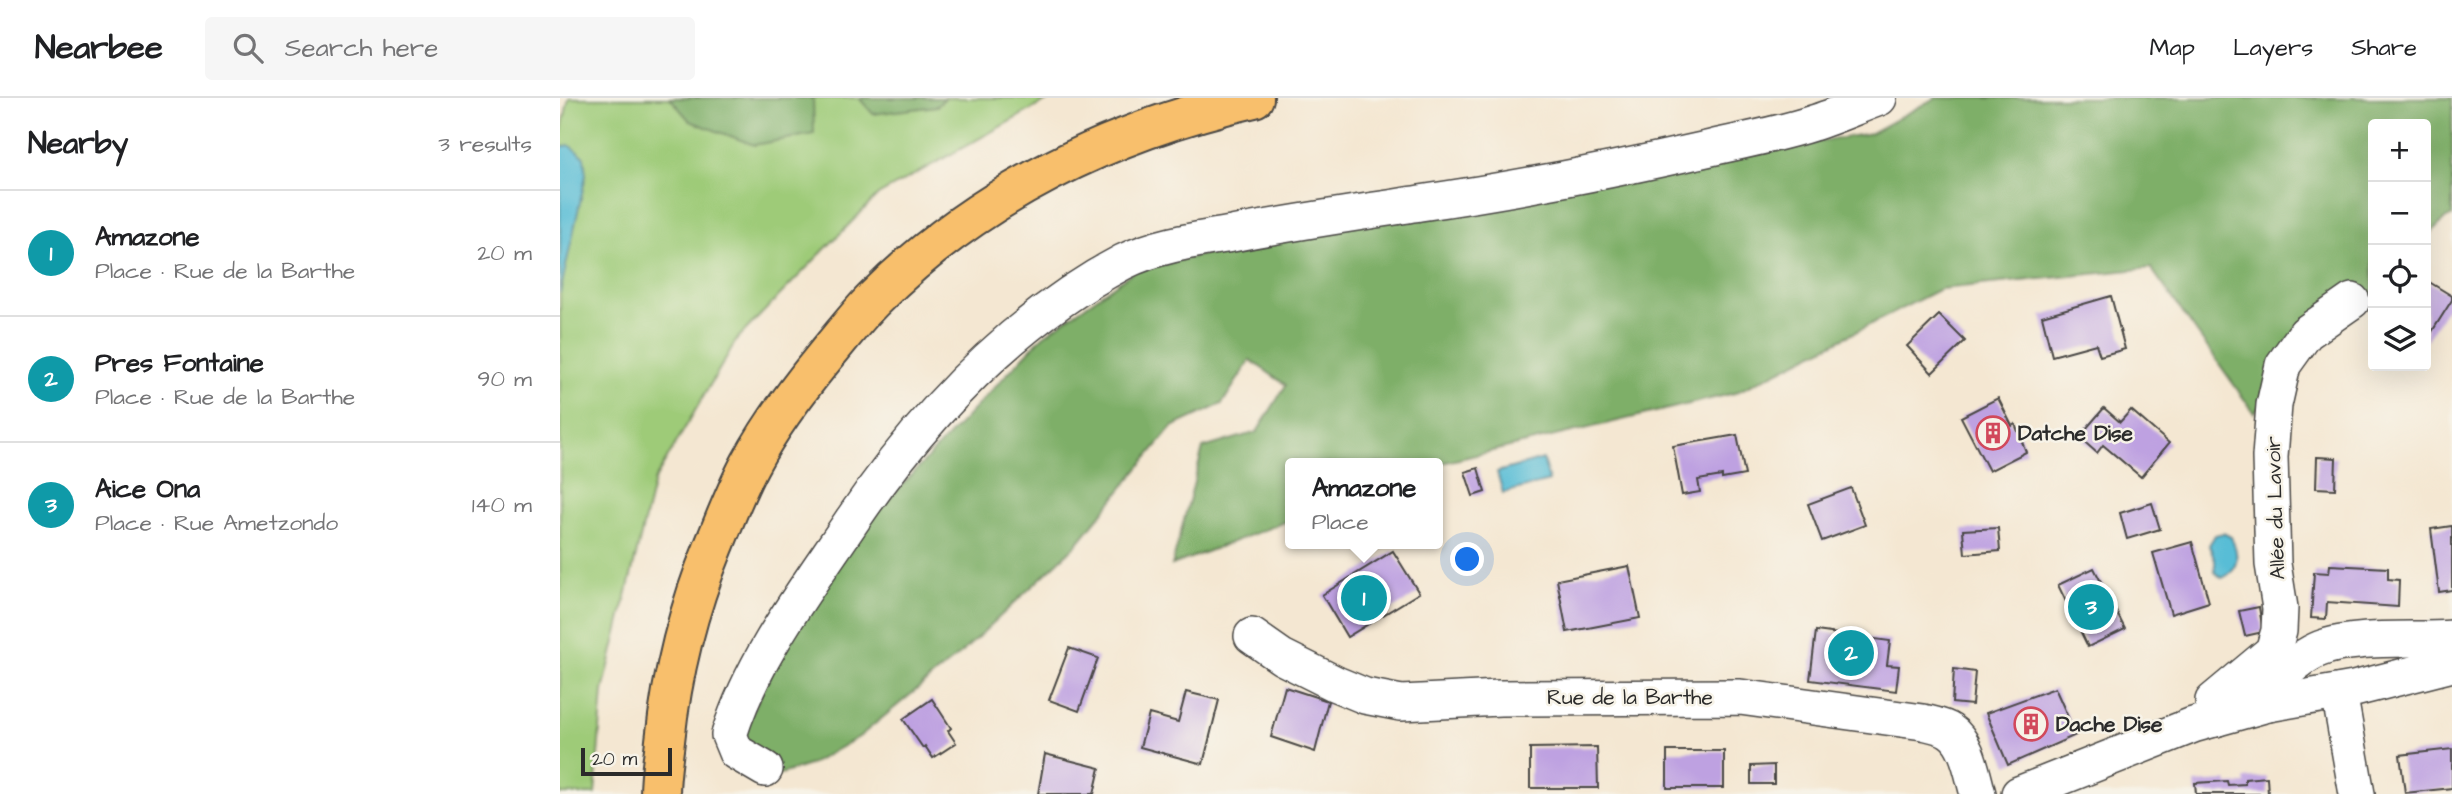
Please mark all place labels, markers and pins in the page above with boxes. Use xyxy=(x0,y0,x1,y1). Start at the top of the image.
building icon: Datche Dise xyxy=(1974,414,2012,452)
place label: Datche Dise xyxy=(2018,419,2134,448)
pin: 1 xyxy=(1341,572,1387,624)
pin: 3 xyxy=(2068,581,2114,633)
pin: 2 xyxy=(1828,627,1874,679)
building icon: Dache Dise xyxy=(2012,705,2050,743)
place label: Dache Dise xyxy=(2056,710,2163,739)

